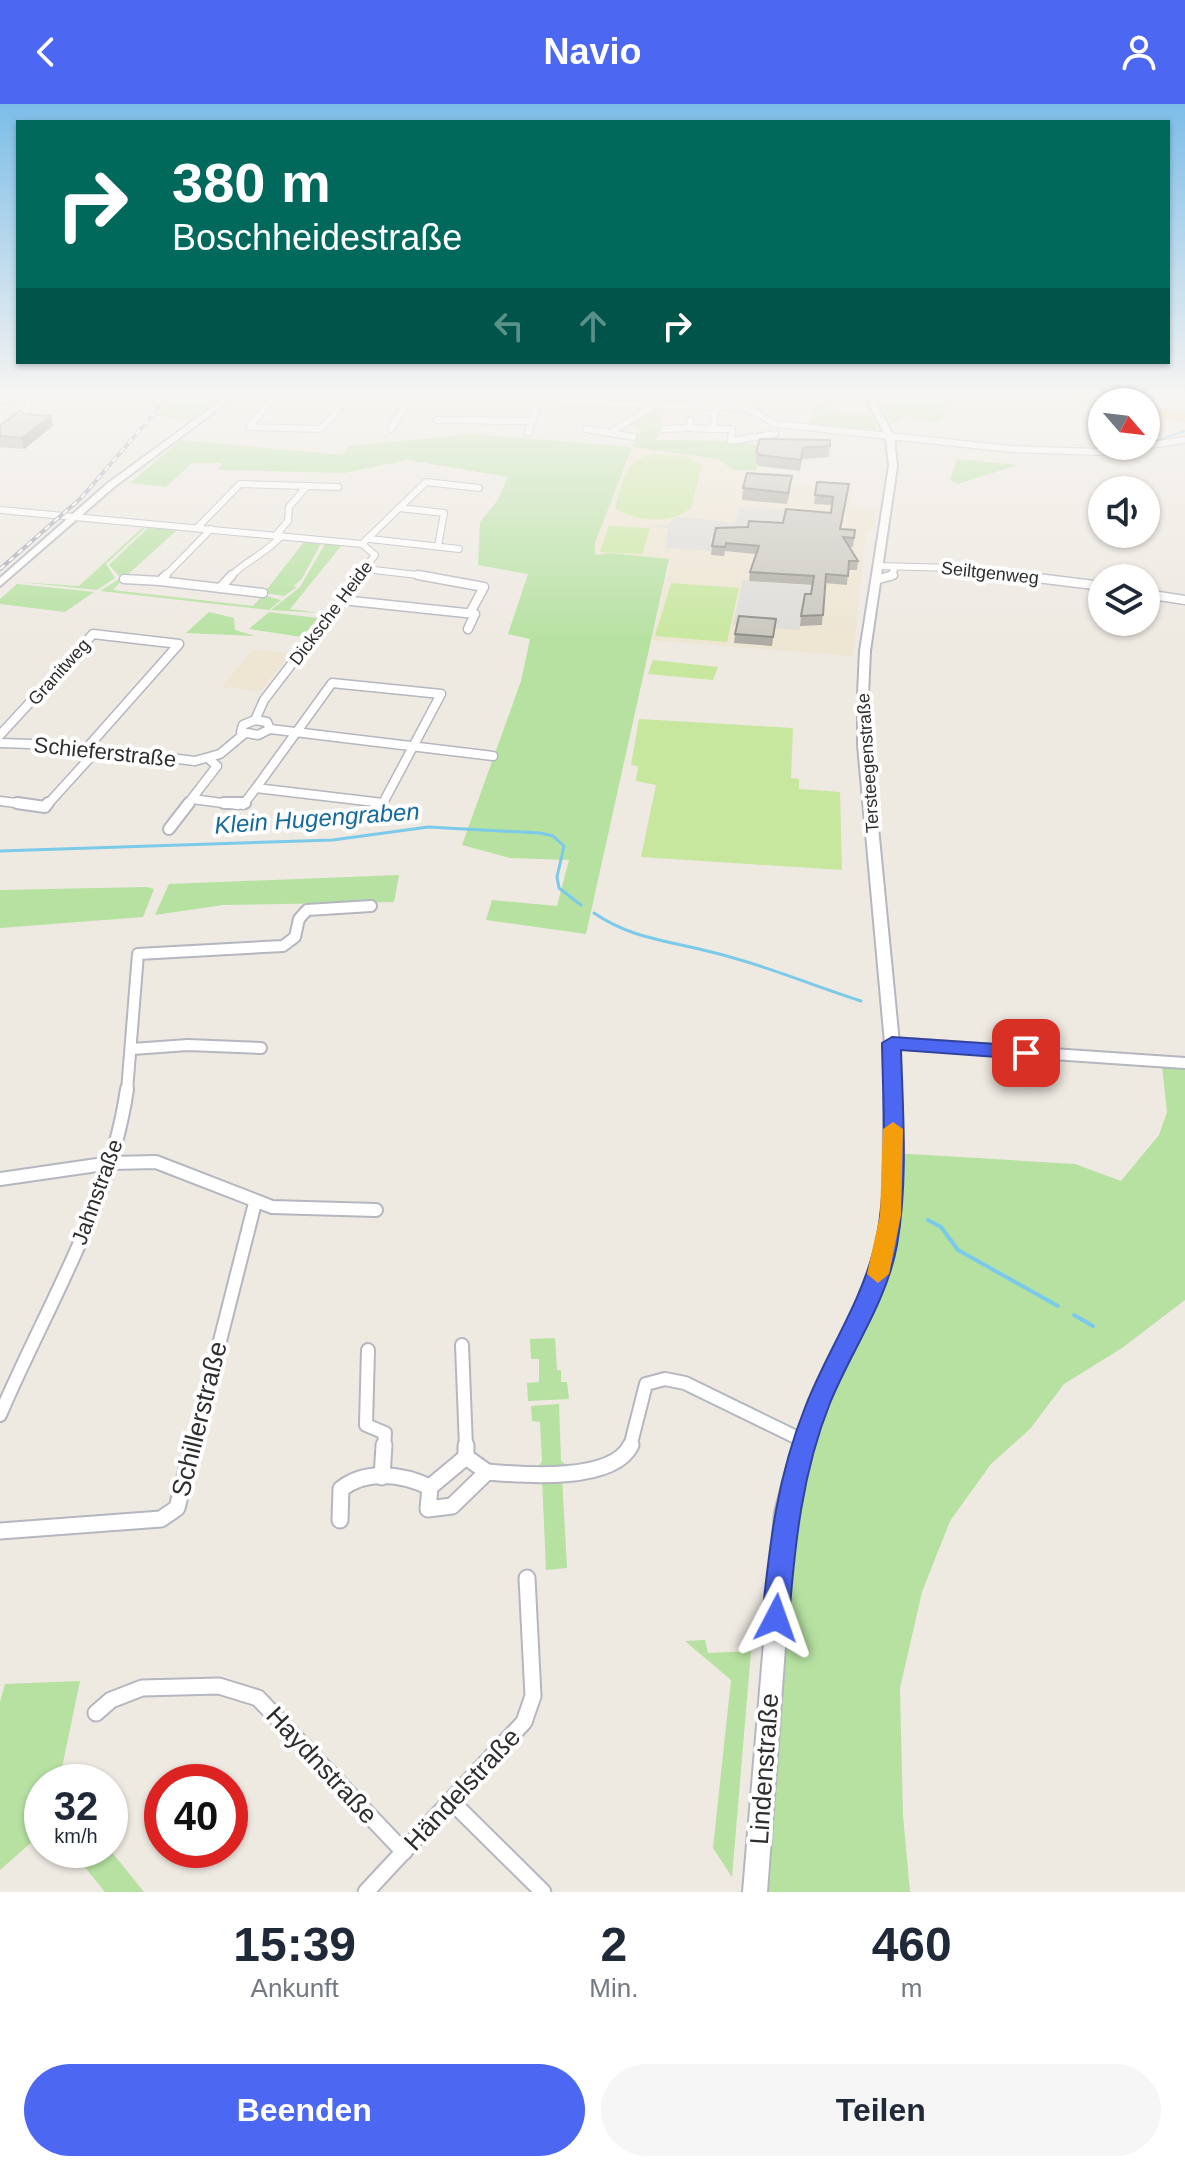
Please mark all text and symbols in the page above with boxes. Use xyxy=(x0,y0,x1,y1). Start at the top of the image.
icon: back xyxy=(24,30,68,74)
icon: person xyxy=(1117,30,1161,74)
text: Navio xyxy=(543,31,642,72)
text: 380 m xyxy=(172,151,331,214)
icon: right xyxy=(40,152,144,256)
text: Boschheidestraße xyxy=(172,217,462,258)
icon: left xyxy=(487,304,531,348)
icon: ahead xyxy=(571,304,615,348)
icon: right xyxy=(655,304,699,348)
north arrow xyxy=(1088,388,1160,460)
map controls xyxy=(1088,388,1160,636)
button: sound xyxy=(1088,476,1160,548)
street label: Dicksche Heide xyxy=(285,557,377,669)
street label: Seiltgenweg xyxy=(940,558,1040,588)
button: layers xyxy=(1088,564,1160,636)
street label: Granitweg xyxy=(24,635,94,709)
street label: Tersteegenstraße xyxy=(853,692,883,834)
street label: Schieferstraße xyxy=(33,732,177,772)
water label: Klein Hugengraben xyxy=(214,797,420,839)
pin xyxy=(992,1019,1060,1087)
icon: arrive xyxy=(1004,1031,1048,1075)
street label: Jahnstraße xyxy=(66,1136,128,1248)
street label: Schillerstraße xyxy=(165,1338,233,1500)
position arrow xyxy=(734,1576,818,1660)
street label: Lindenstraße xyxy=(744,1692,784,1846)
street label: Haydnstraße xyxy=(260,1700,384,1830)
street label: Händelstraße xyxy=(398,1722,526,1856)
speed limit sign: 40 xyxy=(144,1764,248,1868)
text: 32 xyxy=(54,1784,98,1828)
text: km/h xyxy=(54,1825,98,1847)
text: 15:39 xyxy=(233,1918,356,1971)
text: 2 xyxy=(600,1918,627,1971)
text: 460 xyxy=(872,1918,952,1971)
text: Ankunft xyxy=(251,1973,339,2003)
text: Min. xyxy=(589,1973,638,2003)
text: m xyxy=(901,1973,923,2003)
button: Beenden xyxy=(24,2064,585,2156)
button: Teilen xyxy=(601,2064,1161,2156)

